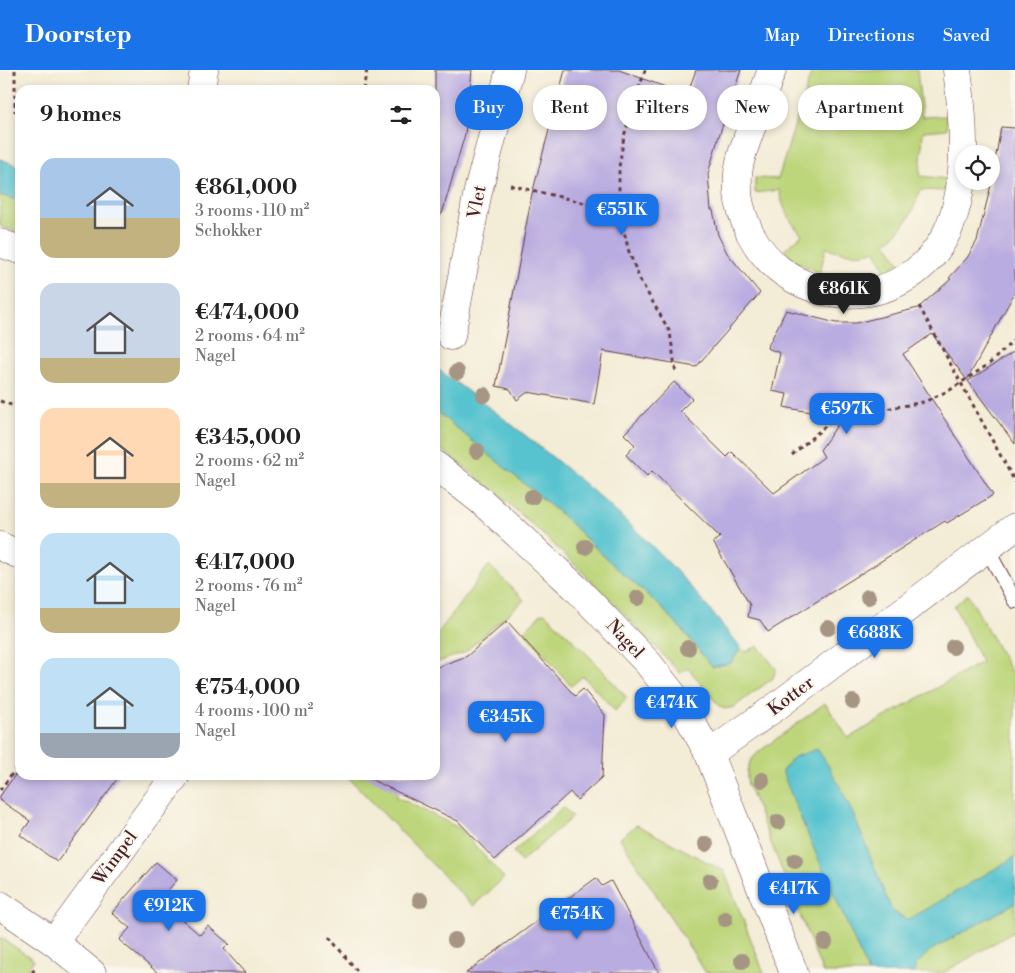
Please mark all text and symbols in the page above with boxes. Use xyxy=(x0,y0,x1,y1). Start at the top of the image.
text: Doorstep xyxy=(25,20,132,50)
text: Map xyxy=(764,24,800,47)
text: Directions xyxy=(828,24,915,47)
text: Saved xyxy=(943,24,990,47)
chip: Buy xyxy=(455,85,523,130)
chip: Rent xyxy=(533,85,607,130)
chip: Filters xyxy=(617,85,707,130)
chip: New xyxy=(717,85,788,130)
chip: Apartment xyxy=(798,85,922,130)
icon: filters xyxy=(387,101,415,129)
text: 9 homes xyxy=(40,102,121,128)
map controls xyxy=(955,145,1000,190)
button: locate xyxy=(955,145,1000,190)
text: €861,000 xyxy=(195,175,297,201)
icon: home xyxy=(80,178,140,238)
street label: Vlet xyxy=(462,183,492,222)
pin: €551K xyxy=(587,194,657,236)
text: €551K xyxy=(597,200,647,220)
text: 3 rooms · 110 m² xyxy=(195,201,309,221)
text: Schokker xyxy=(195,221,262,241)
pin: €861K xyxy=(809,272,879,315)
text: €861K xyxy=(819,279,869,299)
text: €474,000 xyxy=(195,300,299,326)
icon: home xyxy=(80,303,140,363)
text: 2 rooms · 64 m² xyxy=(195,326,305,346)
text: Nagel xyxy=(195,346,236,366)
pin: €597K xyxy=(812,392,882,435)
text: €597K xyxy=(821,399,873,419)
text: €345,000 xyxy=(195,425,301,451)
icon: home xyxy=(80,428,140,488)
text: 2 rooms · 62 m² xyxy=(195,451,304,471)
text: Nagel xyxy=(195,471,236,491)
text: €417,000 xyxy=(195,550,295,576)
icon: home xyxy=(80,553,140,613)
text: 2 rooms · 76 m² xyxy=(195,576,303,596)
text: Nagel xyxy=(195,596,236,616)
street label: Nagel xyxy=(601,614,649,664)
pin: €688K xyxy=(840,616,910,659)
text: €688K xyxy=(848,623,902,643)
street label: Kotter xyxy=(763,671,819,721)
text: €754,000 xyxy=(195,675,300,701)
icon: home xyxy=(80,678,140,738)
pin: €474K xyxy=(637,686,707,729)
text: €474K xyxy=(646,693,698,713)
pin: €345K xyxy=(471,700,541,743)
text: 4 rooms · 100 m² xyxy=(195,701,313,721)
text: €345K xyxy=(479,707,533,727)
text: Nagel xyxy=(195,721,236,741)
street label: Wimpel xyxy=(87,826,143,891)
pin: €417K xyxy=(759,872,829,915)
text: €417K xyxy=(769,879,819,899)
pin: €912K xyxy=(134,890,204,932)
text: €912K xyxy=(144,896,194,916)
pin: €754K xyxy=(542,898,612,940)
text: €754K xyxy=(550,904,604,924)

